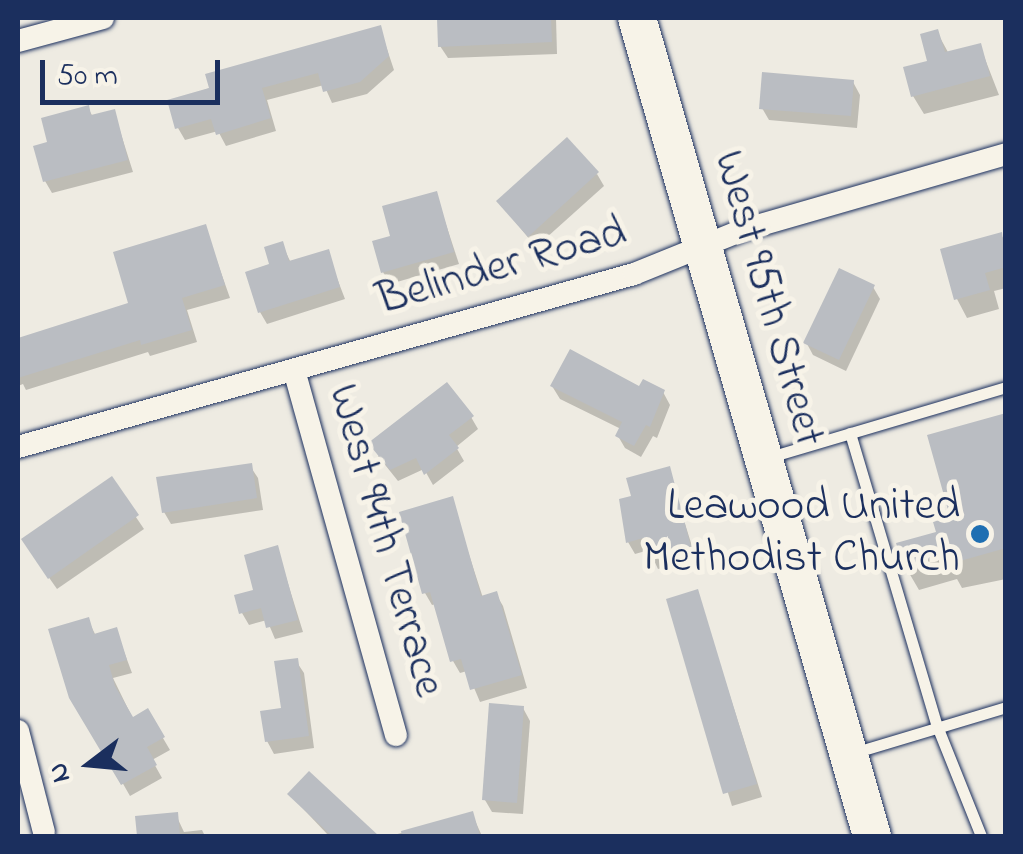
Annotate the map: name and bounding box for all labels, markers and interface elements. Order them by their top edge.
scale bar [45,40,225,102]
text: 50 m [57,55,118,99]
street label: West 95th Street [699,145,835,453]
street label: Belinder Road [371,207,633,329]
street label: West 94th Terrace [314,379,454,703]
place label: Leawood United Methodist Church [643,481,960,587]
marker: Leawood United Methodist Church [969,523,991,545]
north arrow [40,714,140,814]
text: N [38,758,83,787]

